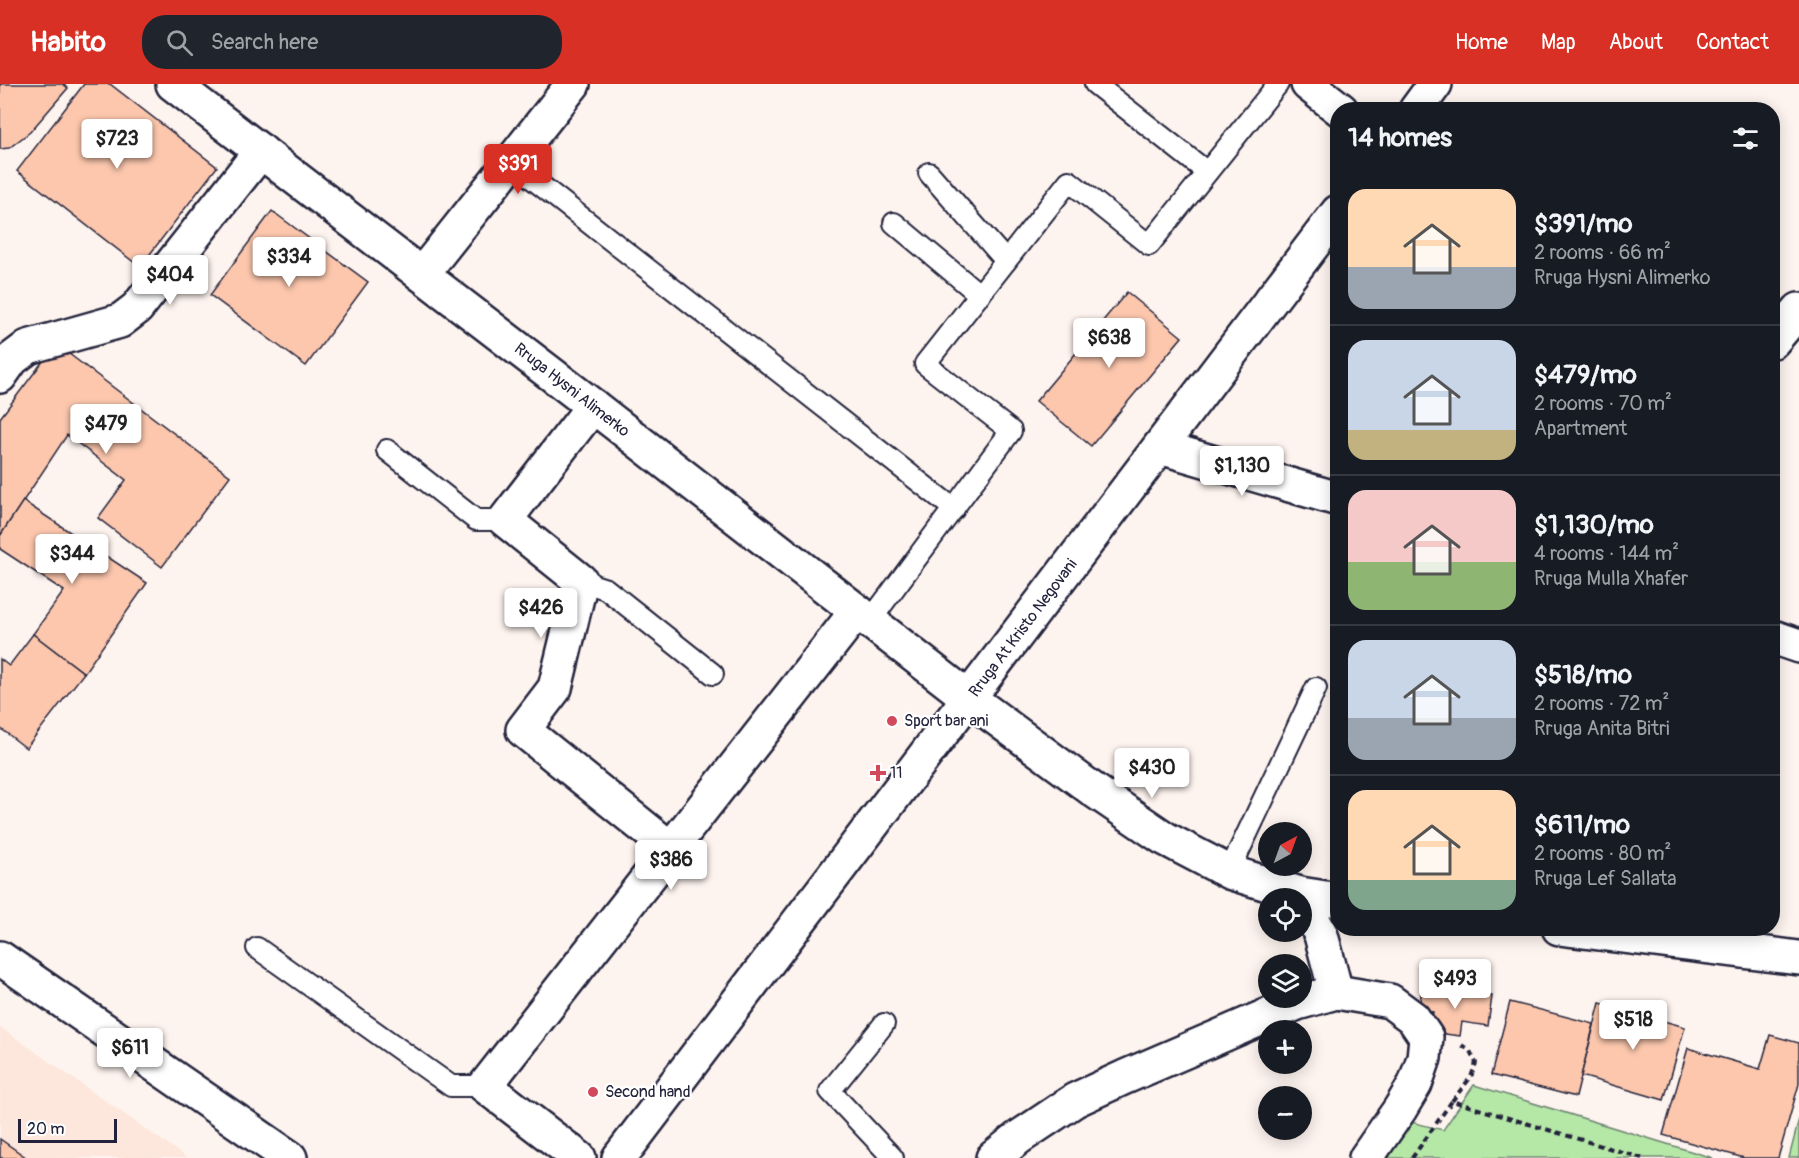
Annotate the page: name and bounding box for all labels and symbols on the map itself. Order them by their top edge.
pin: $723 [81,119,153,170]
pin: $391 [482,144,554,195]
pin: $334 [253,237,325,288]
pin: $404 [134,255,206,306]
pin: $638 [1073,318,1145,369]
street label: Rruga Hysni Alimerko [510,339,634,442]
pin: $479 [70,404,142,455]
pin: $1,130 [1193,446,1291,497]
pin: $344 [36,534,108,585]
street label: Rruga At Kristo Negovani [965,555,1081,701]
pin: $426 [505,588,577,639]
place label: Sport bar ani [904,711,989,731]
marker: Sport bar ani [885,714,899,728]
pin: $430 [1116,748,1188,799]
place label: 11 [890,763,903,783]
marker: 11 [871,766,885,780]
north arrow [1258,822,1312,876]
pin: $386 [635,840,707,891]
pin: $493 [1419,959,1491,1010]
pin: $518 [1597,1000,1669,1051]
pin: $611 [94,1028,166,1079]
place label: Second hand [605,1082,691,1102]
marker: Second hand [586,1085,600,1099]
scale bar [18,1116,117,1144]

